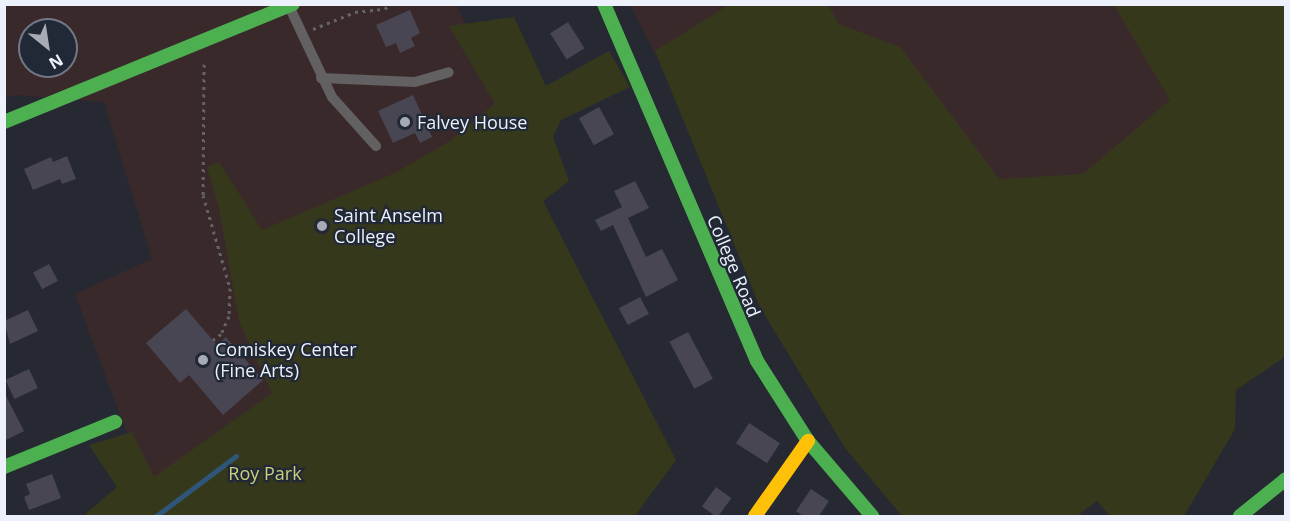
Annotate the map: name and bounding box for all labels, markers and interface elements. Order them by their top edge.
north arrow [18,18,78,78]
text: N [45,49,67,75]
place label: Falvey House [417,111,527,133]
marker: Falvey House [398,115,412,129]
place label: Saint Anselm College [334,205,443,248]
street label: College Road [703,212,765,320]
marker: Saint Anselm College [315,219,329,233]
place label: Comiskey Center (Fine Arts) [215,339,357,382]
marker: Comiskey Center (Fine Arts) [196,353,210,367]
park label: Roy Park [228,462,302,484]

